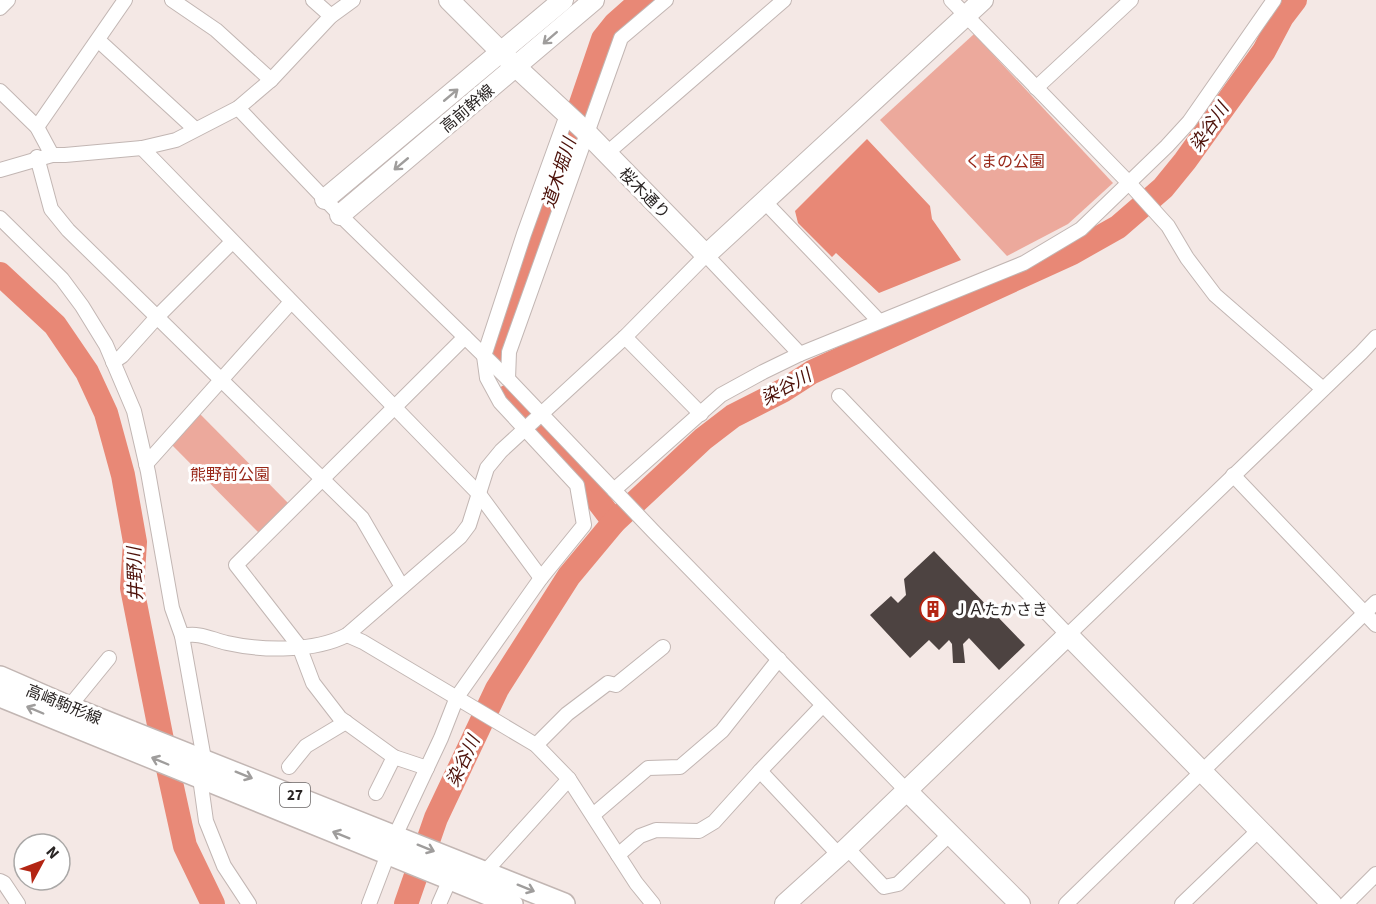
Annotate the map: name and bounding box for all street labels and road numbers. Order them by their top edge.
street label: 高前幹線 [436,80,499,138]
street label: 桜木通り [614,163,675,224]
street label: 高崎駒形線 [22,680,105,730]
road number: 27 [280,783,310,807]

